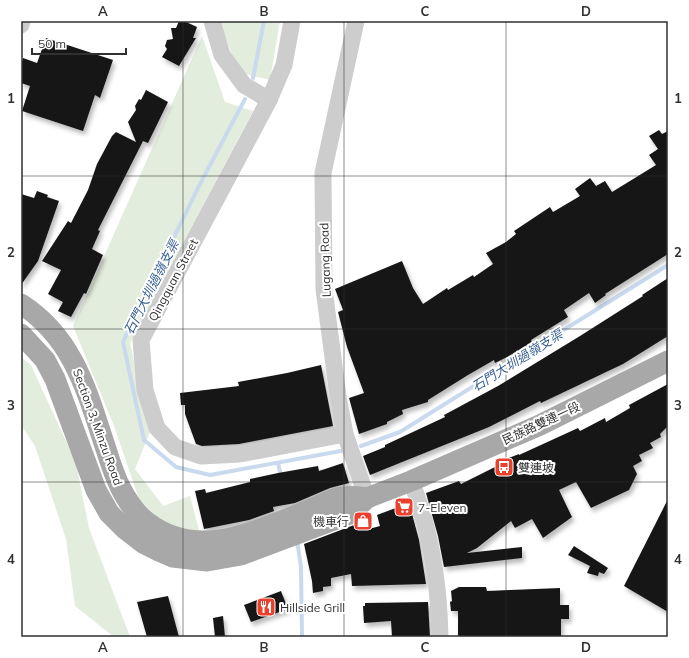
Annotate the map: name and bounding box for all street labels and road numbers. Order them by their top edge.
street label: Lugang Road [316,222,334,298]
street label: Qingquan Street [145,236,201,324]
street label: Section 3, Minzu Road [70,367,126,487]
street label: 民族路雙連一段 [500,398,582,448]

